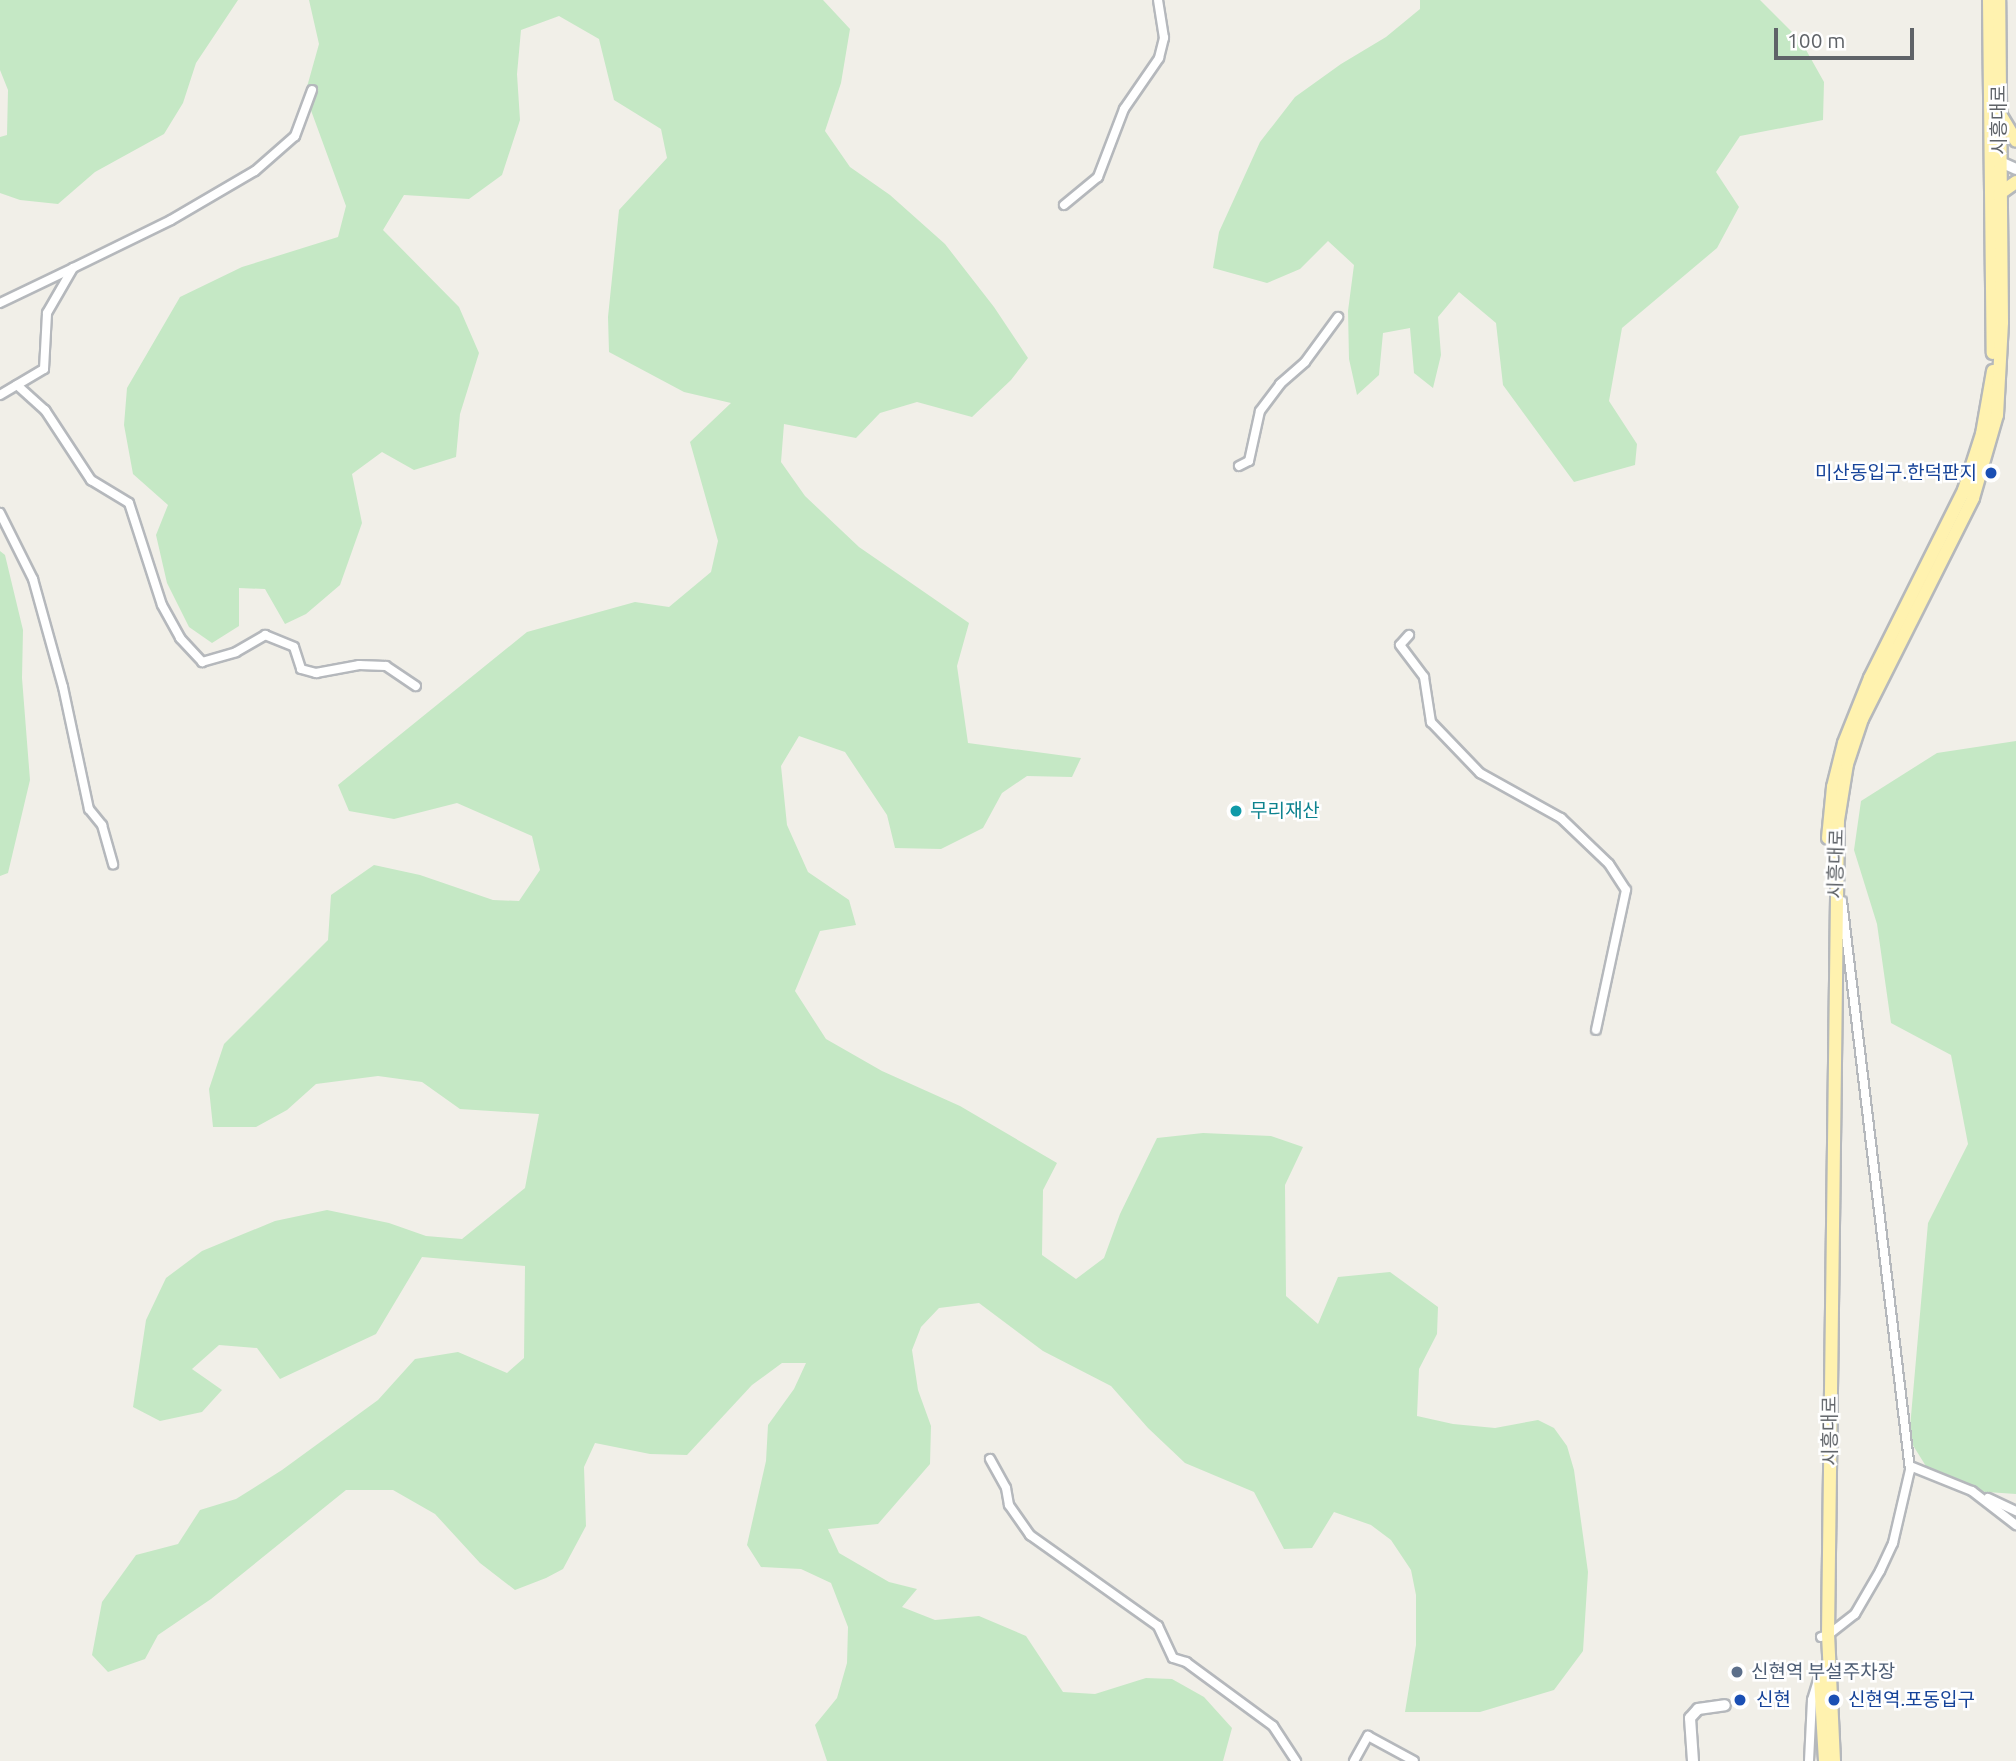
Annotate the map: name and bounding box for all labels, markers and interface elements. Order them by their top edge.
scale bar [1778,14,1918,58]
text: 100 m [1787,28,1845,52]
street label: 시흥대로 [1988,85,2010,155]
place label: 미산동입구.한덕판지 [1815,462,1977,484]
marker: 미산동입구.한덕판지 [1983,465,1999,481]
place label: 무리재산 [1250,800,1320,822]
marker: 무리재산 [1228,803,1244,819]
street label: 시흥대로 [1823,829,1849,899]
street label: 시흥대로 [1819,1396,1841,1466]
place label: 신현역 부설주차장 [1751,1661,1895,1683]
marker: 신현역 부설주차장 [1729,1664,1745,1680]
place label: 신현 [1756,1689,1791,1711]
place label: 신현역.포동입구 [1848,1689,1975,1711]
marker: 신현 [1730,1690,1750,1710]
marker: 신현역.포동입구 [1826,1692,1842,1708]

